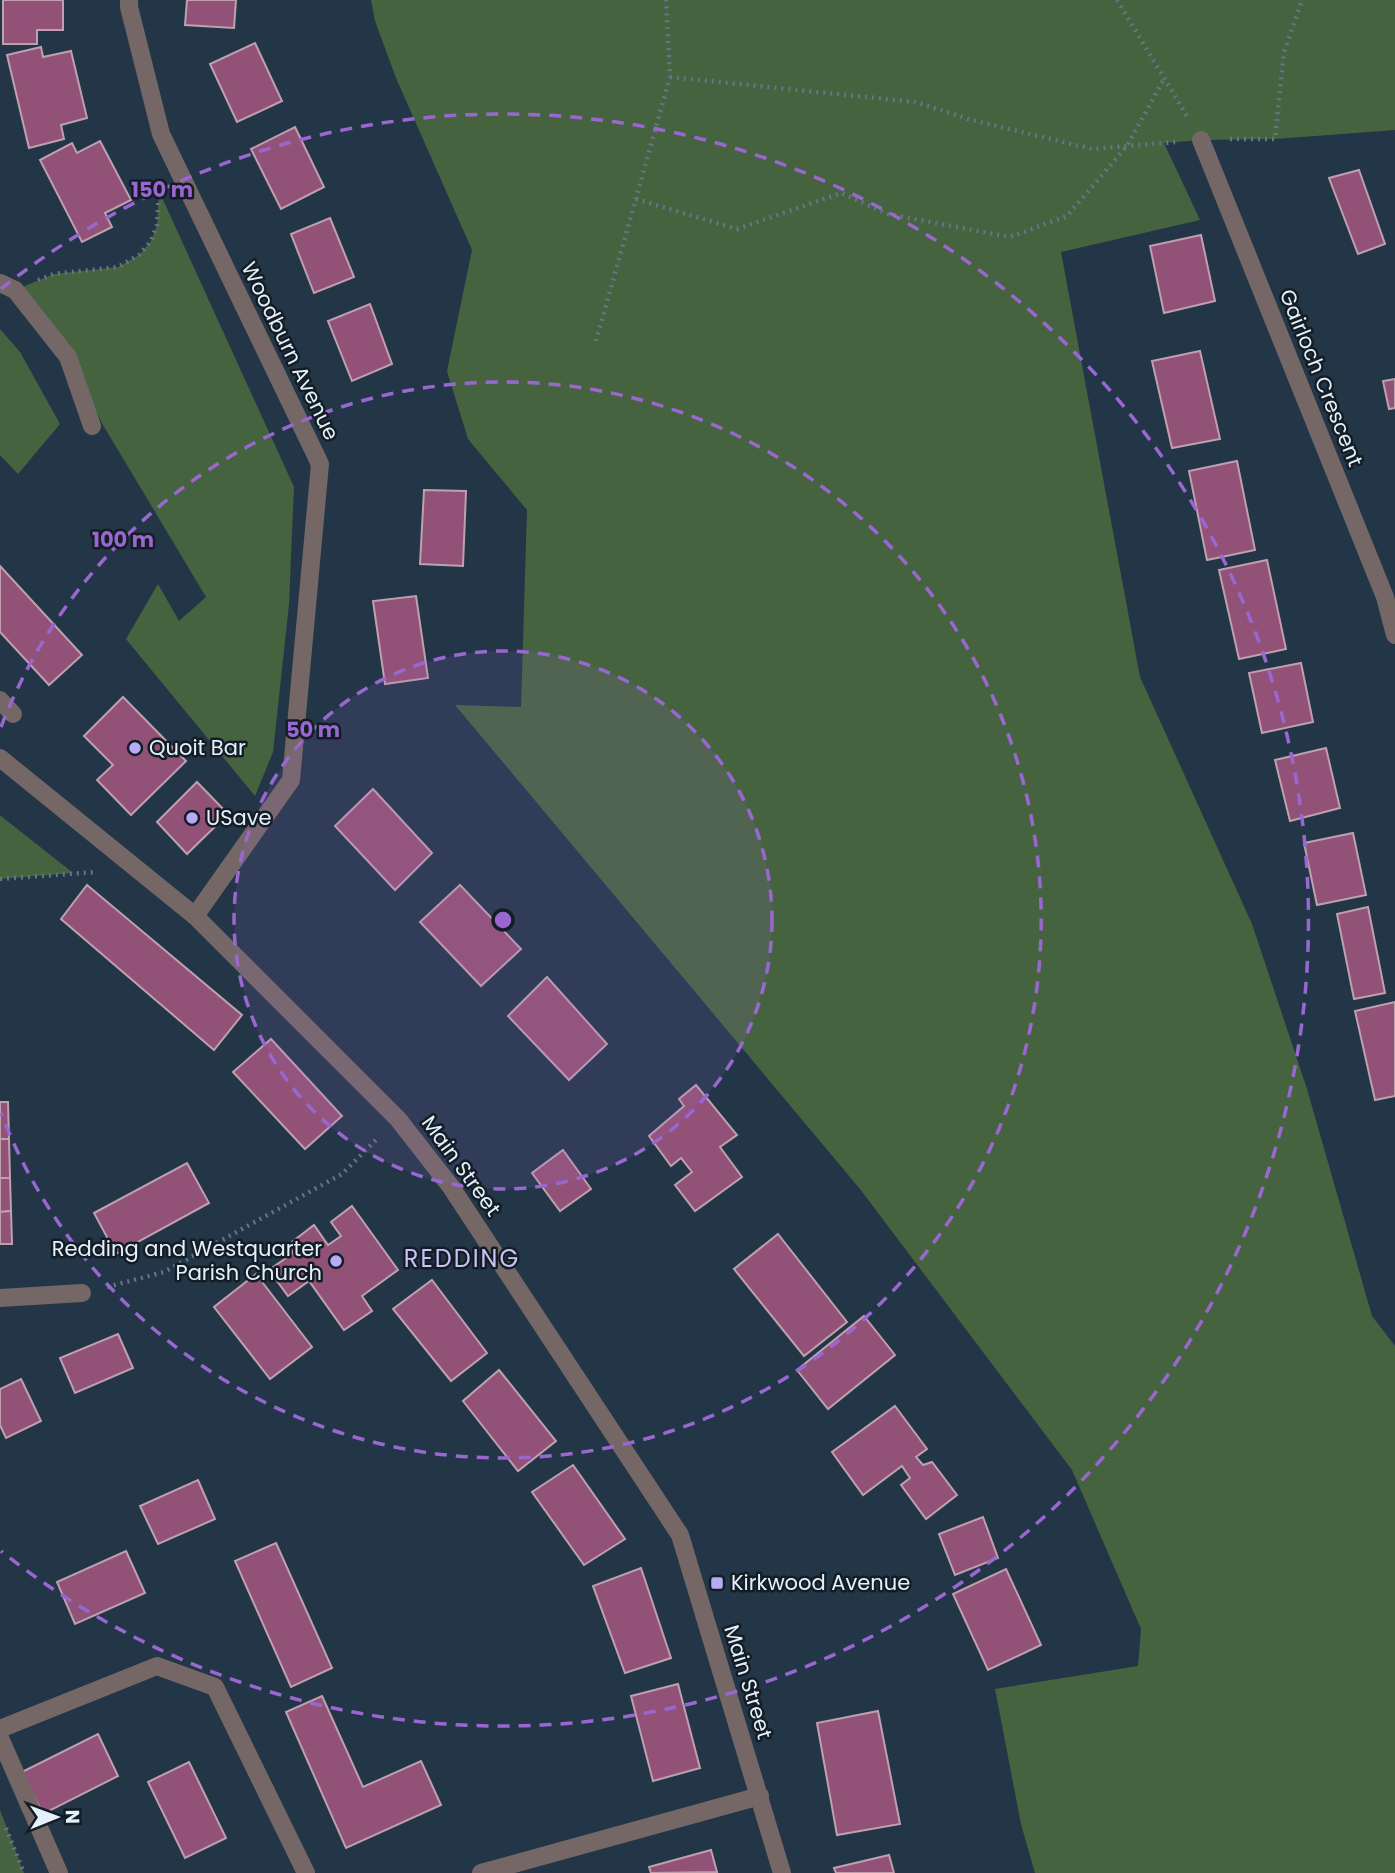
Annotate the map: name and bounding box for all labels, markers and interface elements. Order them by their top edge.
text: 150 m [131,175,193,204]
street label: Woodburn Avenue [235,257,346,445]
street label: Gairloch Crescent [1273,285,1370,471]
text: 100 m [92,525,154,554]
text: 50 m [286,715,340,744]
place label: Quoit Bar [149,733,246,762]
marker: Quoit Bar [127,740,143,756]
place label: USave [206,803,272,832]
marker: USave [184,810,200,826]
centre of rings [491,908,515,932]
street label: Main Street [415,1109,508,1222]
place label: Redding and Westquarter Parish Church [52,1234,322,1287]
district label: REDDING [404,1242,520,1275]
marker: Redding and Westquarter Parish Church [328,1253,344,1269]
place label: Kirkwood Avenue [731,1568,910,1597]
marker: Kirkwood Avenue [709,1575,725,1591]
street label: Main Street [717,1621,780,1743]
north arrow [21,1782,91,1852]
text: N [59,1809,86,1824]

